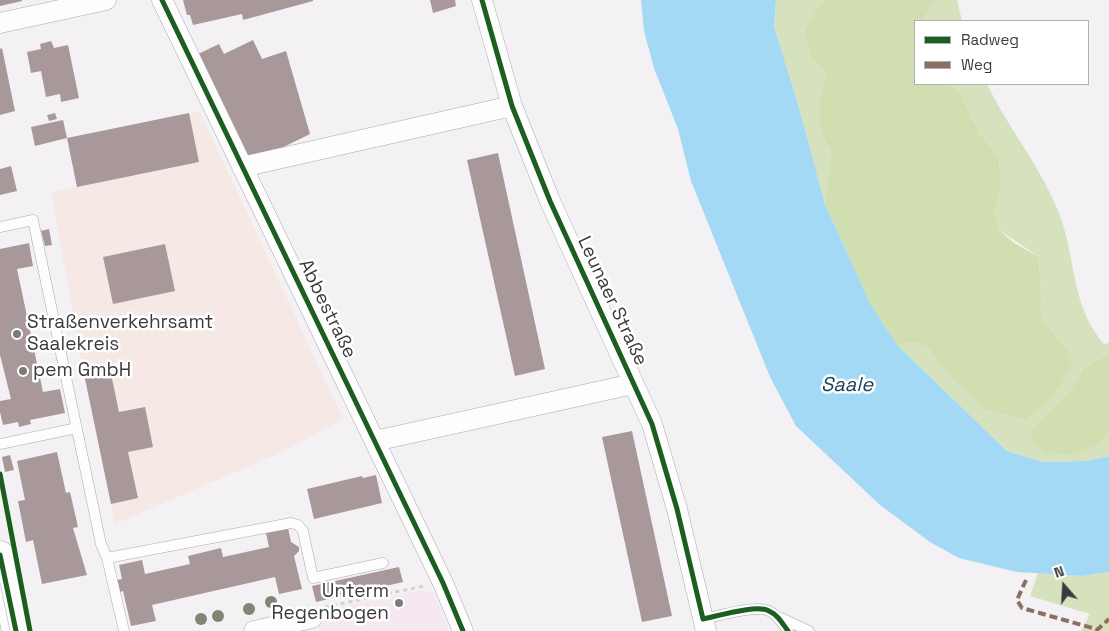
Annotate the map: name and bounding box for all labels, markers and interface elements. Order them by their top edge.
legend [914,20,1089,85]
text: Radweg [961,30,1019,49]
text: Weg [961,55,992,74]
street label: Leunaer Straße [572,233,652,369]
street label: Abbestraße [293,256,361,362]
place label: Straßenverkehrsamt Saalekreis [27,312,213,356]
marker: Straßenverkehrsamt Saalekreis [11,328,23,340]
place label: pem GmbH [33,360,131,382]
marker: pem GmbH [17,365,29,377]
water label: Saale [821,374,873,398]
north arrow [1039,561,1089,611]
text: N [1052,562,1066,582]
place label: Unterm Regenbogen [272,581,389,625]
marker: Unterm Regenbogen [393,597,405,609]

